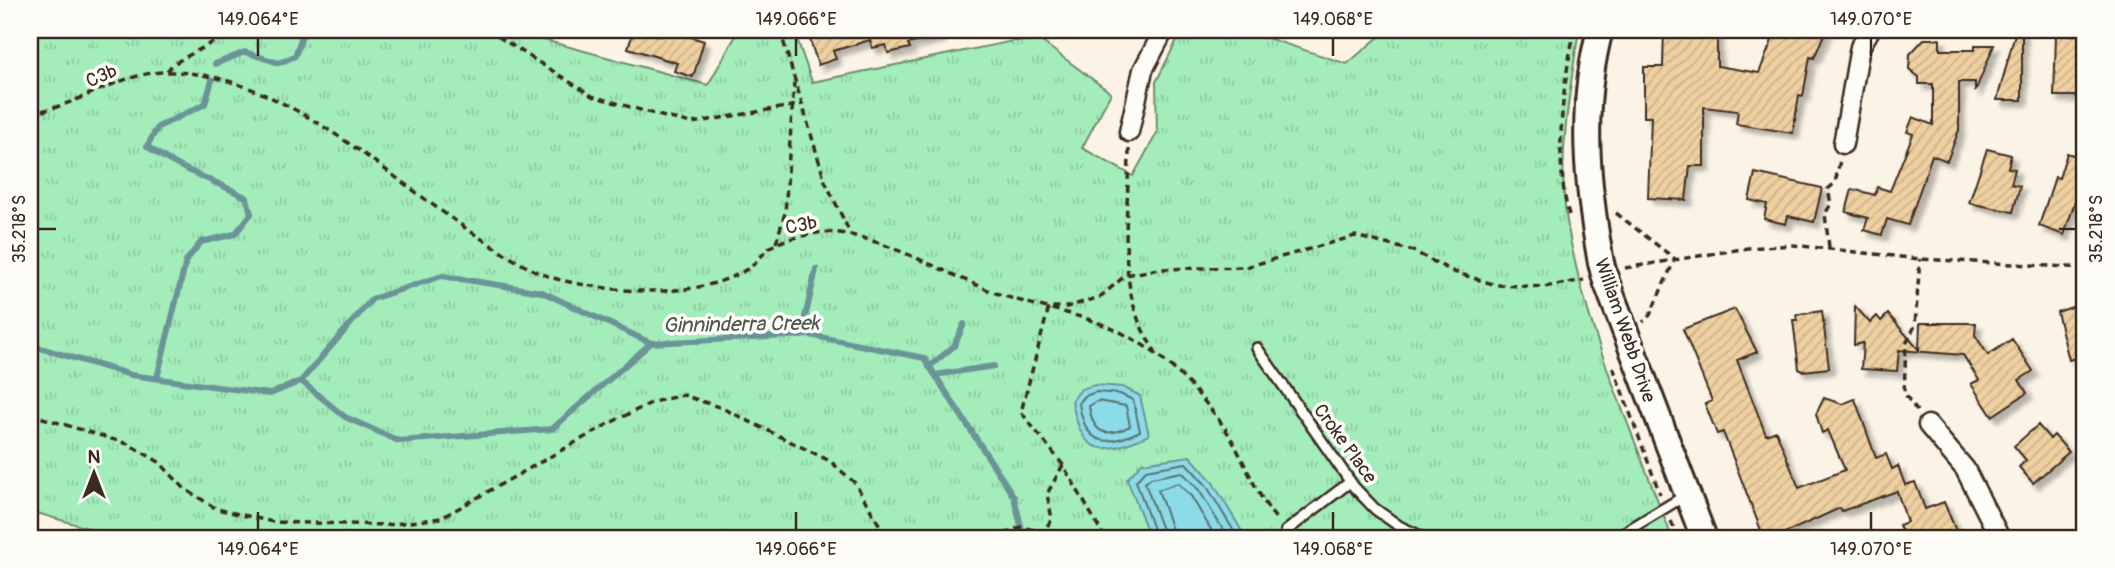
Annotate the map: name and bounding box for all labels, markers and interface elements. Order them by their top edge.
text: 149.064°E [217,8,299,31]
text: 149.066°E [755,8,837,31]
text: 149.068°E [1293,8,1373,31]
text: 149.070°E [1830,8,1912,31]
street label: C3b [82,59,121,93]
text: 35.218°S [8,195,31,263]
text: 35.218°S [2085,195,2108,263]
street label: C3b [783,210,819,240]
street label: William Webb Drive [1589,255,1661,406]
water label: Ginninderra Creek [663,310,822,339]
street label: Croke Place [1308,399,1382,489]
north arrow [60,438,130,508]
text: N [88,445,101,469]
text: 149.064°E [217,538,299,561]
text: 149.066°E [755,538,837,561]
text: 149.068°E [1293,538,1373,561]
text: 149.070°E [1830,538,1912,561]

